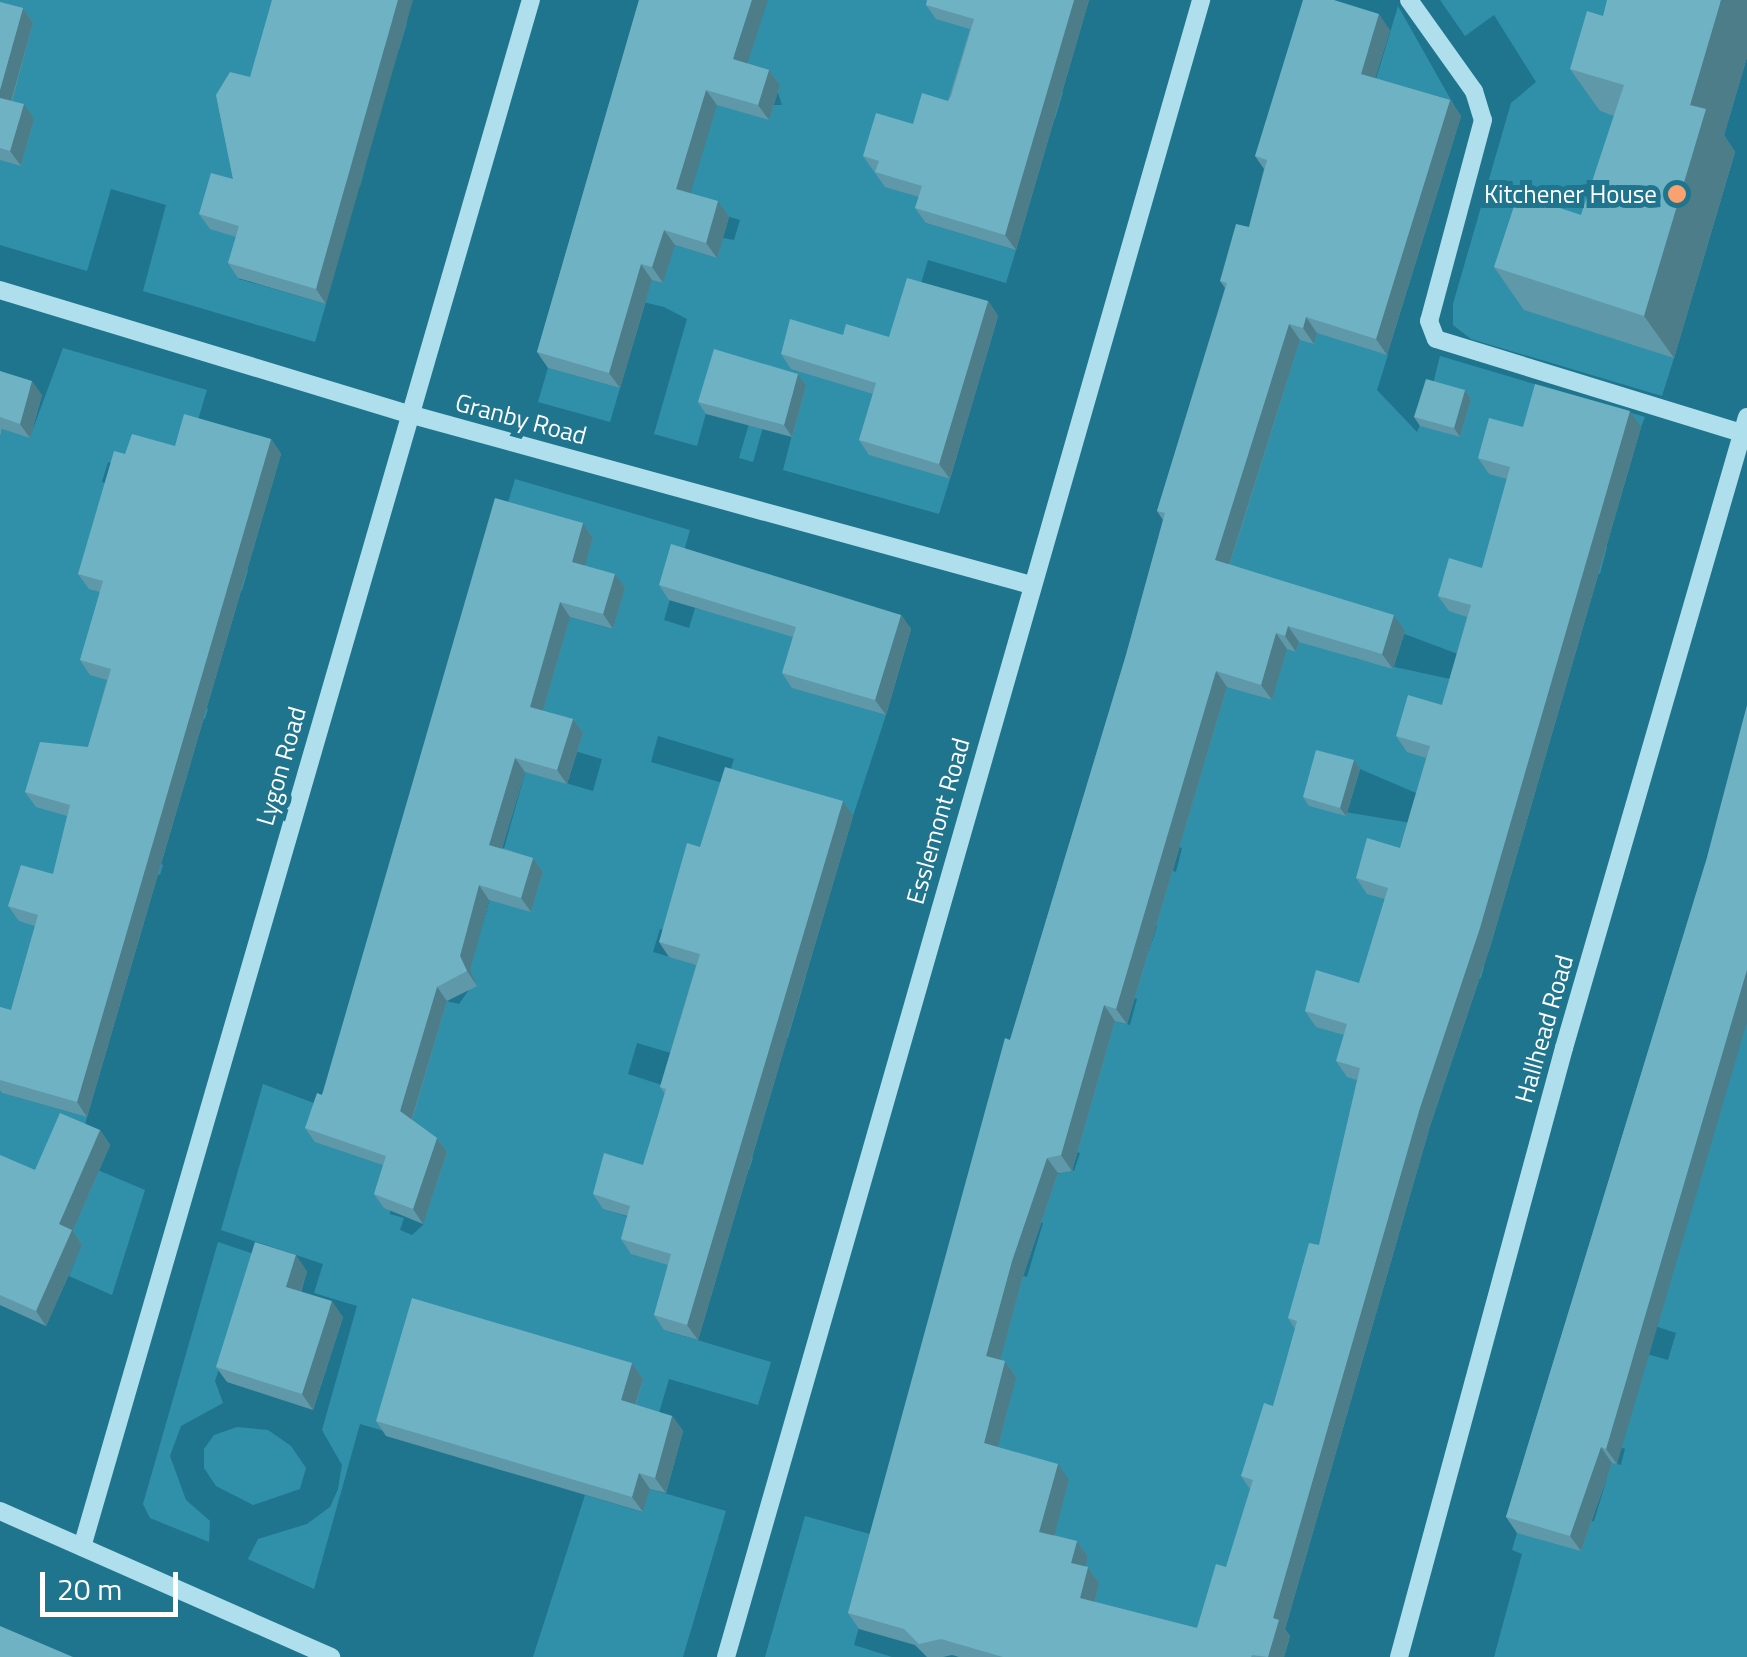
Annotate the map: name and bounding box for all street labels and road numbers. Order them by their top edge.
street label: Granby Road [452,387,590,451]
street label: Lygon Road [250,703,312,829]
street label: Esslemont Road [900,735,976,907]
street label: Hallhead Road [1509,952,1579,1106]

